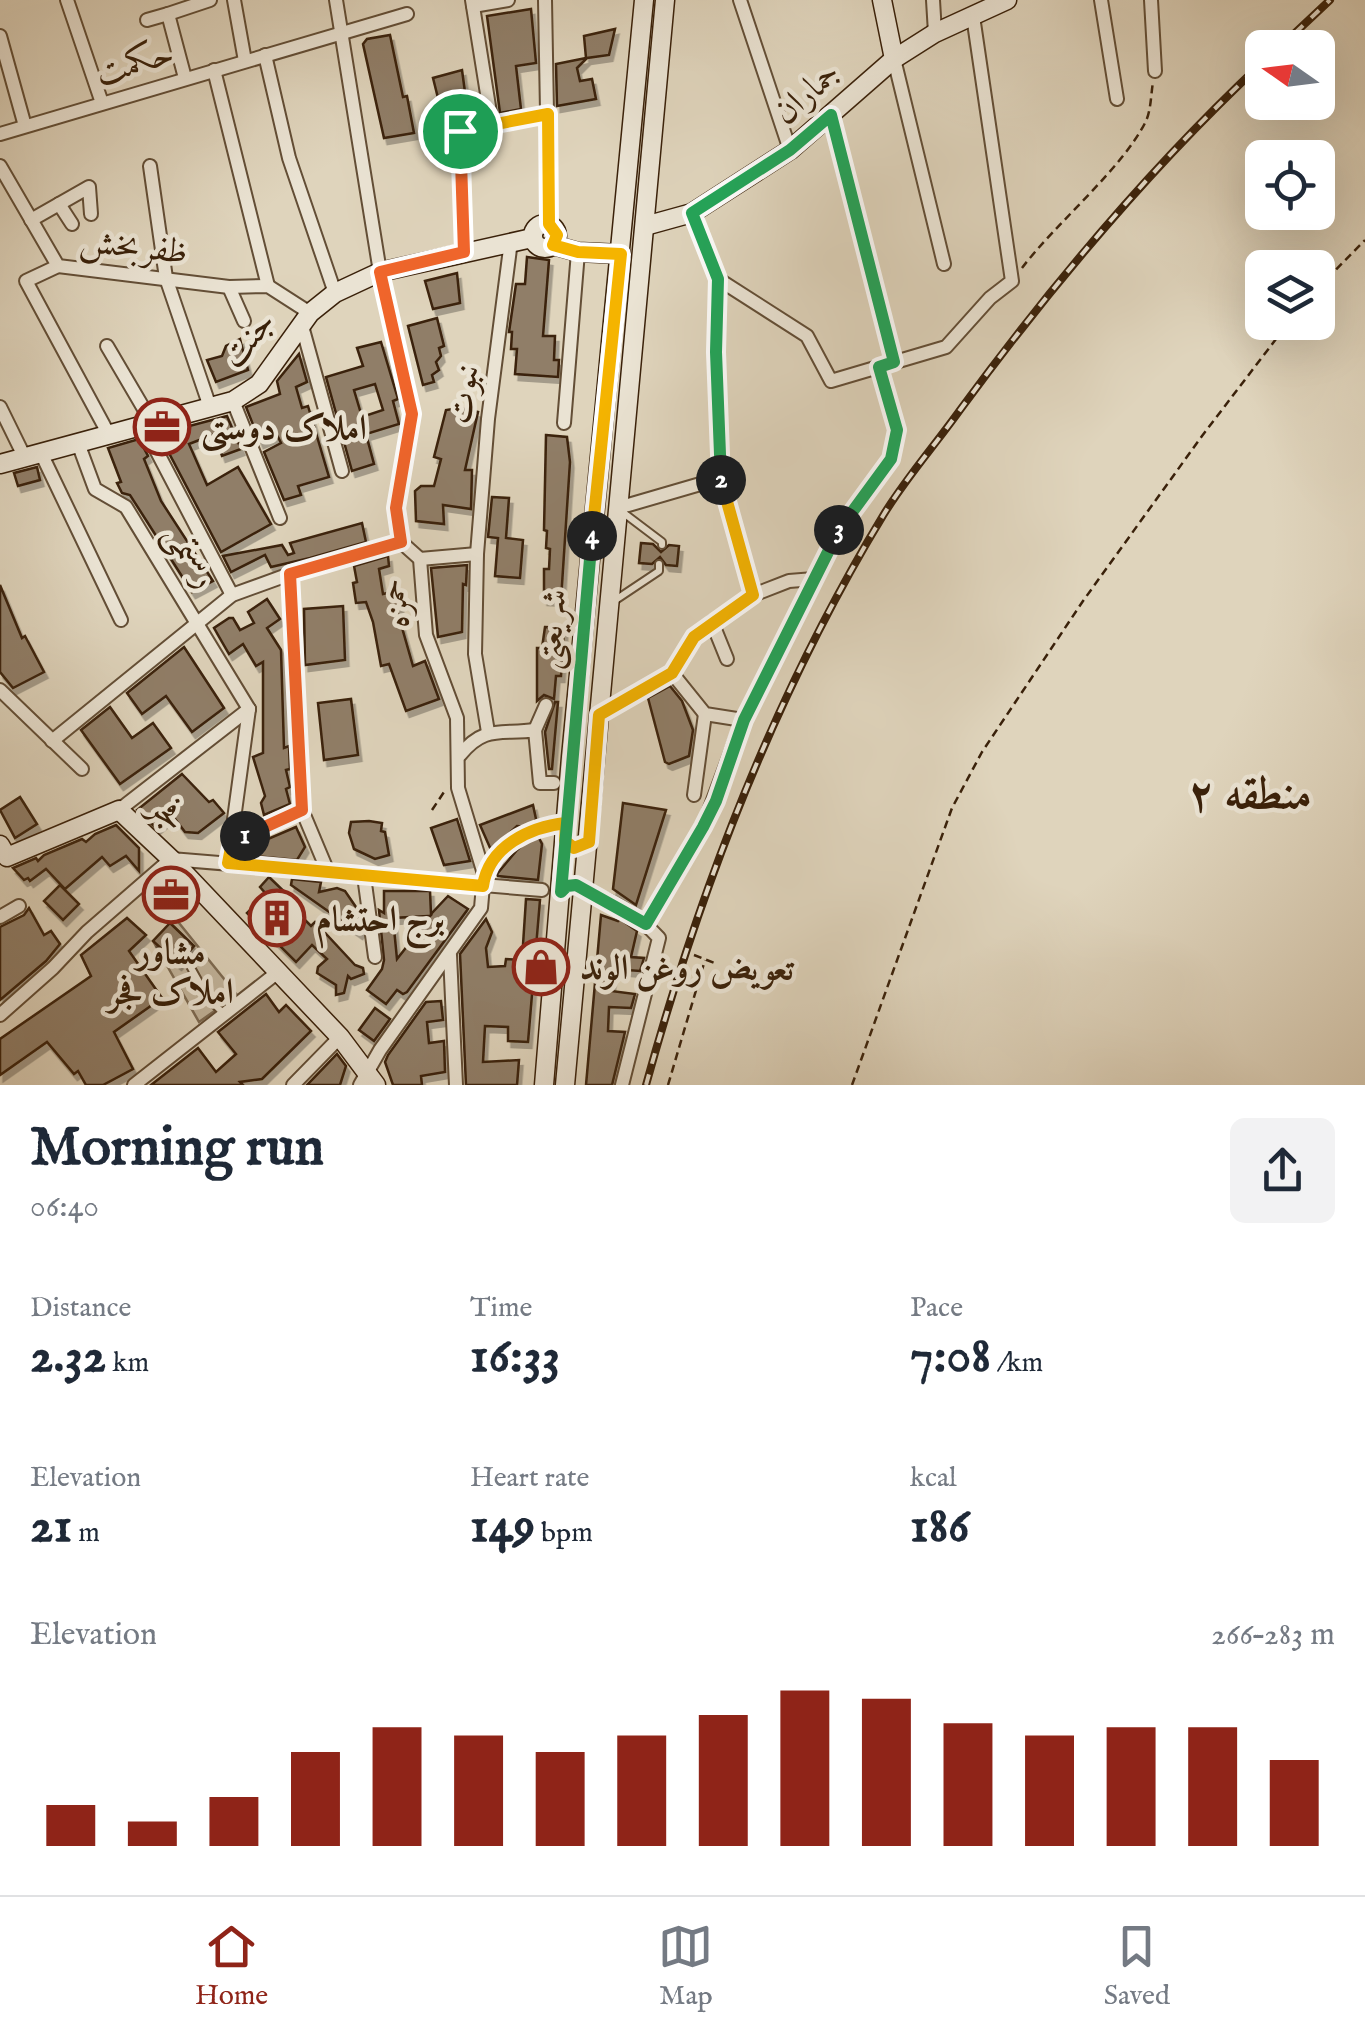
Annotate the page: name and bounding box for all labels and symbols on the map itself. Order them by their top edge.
north arrow [1245,30,1335,120]
street label: حکمت [90,31,179,98]
street label: جماران [765,52,851,136]
pin [418,89,503,174]
street label: ظفربخش [77,219,190,276]
street label: جنت [211,301,286,378]
street label: نبوت [438,362,490,427]
office icon: املاک دوستی [132,397,192,457]
place label: املاک دوستی [201,407,367,452]
pin: 2 [696,455,746,505]
pin: 3 [814,505,864,555]
pin: 4 [567,511,617,561]
street label: رستمی [153,516,227,597]
street label: حمزه [371,576,422,631]
street label: شریعتی [527,587,578,671]
district label: منطقه ۲ [1188,767,1312,824]
street label: فجر [137,783,195,842]
pin: 1 [220,811,270,861]
office icon: مشاور املاک فجر [141,865,201,925]
building icon: برج احتشام [247,888,307,948]
place label: برج احتشام [316,898,445,950]
place label: مشاور املاک فجر [104,931,234,1016]
shop icon: تعویض روغن الوند [511,937,571,997]
place label: تعویض روغن الوند [580,947,795,992]

